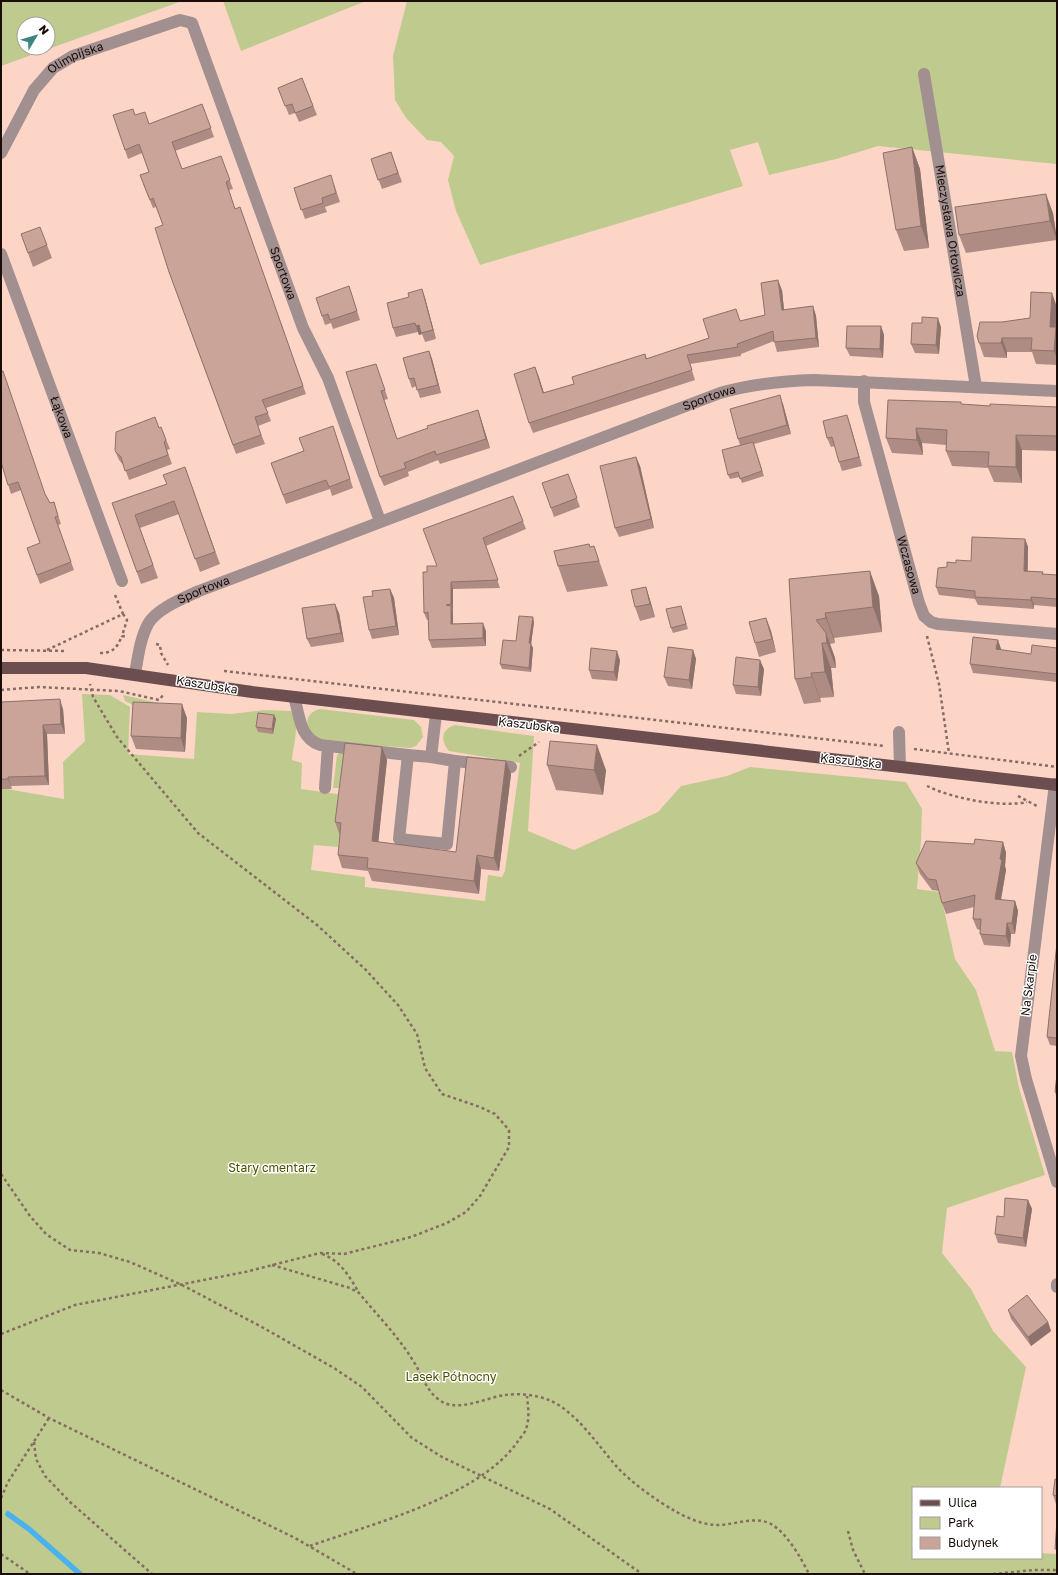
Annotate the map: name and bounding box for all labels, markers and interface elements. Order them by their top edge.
north arrow [16,16,56,56]
text: N [37,22,52,37]
street label: Olimpijska [43,38,105,77]
street label: Mieczysława Orłowicza [932,164,969,298]
street label: Sportowa [267,244,300,302]
street label: Sportowa [680,381,737,414]
street label: Łąkowa [47,394,77,440]
street label: Wczasowa [894,534,924,596]
street label: Sportowa [175,572,232,607]
street label: Kaszubska [175,672,239,697]
street label: Kaszubska [497,713,561,736]
street label: Kaszubska [820,750,883,771]
street label: Na Skarpie [1017,953,1040,1017]
park label: Stary cmentarz [228,1160,316,1175]
park label: Lasek Północny [406,1369,497,1384]
legend [912,1487,1042,1559]
text: Ulica [948,1495,977,1510]
text: Park [948,1515,974,1530]
text: Budynek [948,1535,999,1550]

